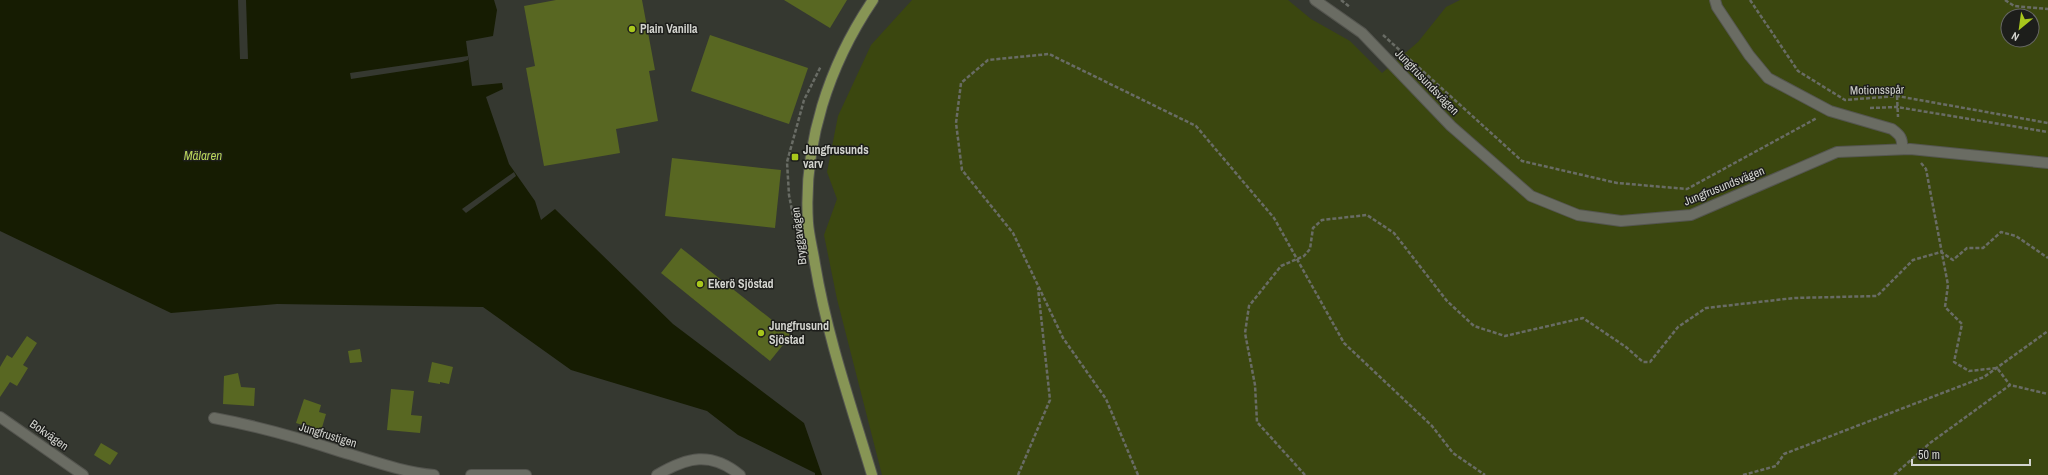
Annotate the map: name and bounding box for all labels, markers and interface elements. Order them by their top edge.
north arrow [2000,8,2040,48]
place label: Plain Vanilla [640,21,698,37]
marker: Plain Vanilla [627,24,637,34]
text: N [2009,29,2021,44]
street label: Jungfrusundsvägen [1391,46,1463,118]
street label: Motionsspår [1850,82,1905,98]
place label: Jungfrusunds varv [803,142,869,172]
water label: Mälaren [184,147,222,164]
marker: Jungfrusunds varv [790,152,800,162]
street label: Jungfrusundsvägen [1681,162,1767,210]
street label: Bryggavägen [788,206,810,266]
place label: Ekerö Sjöstad [708,276,774,292]
marker: Ekerö Sjöstad [695,279,705,289]
place label: Jungfrusund Sjöstad [769,318,829,348]
marker: Jungfrusund Sjöstad [756,328,766,338]
street label: Bokvägen [26,416,72,454]
street label: Jungfrustigen [297,419,359,451]
scale bar [1912,441,2030,467]
text: 50 m [1918,447,1940,463]

